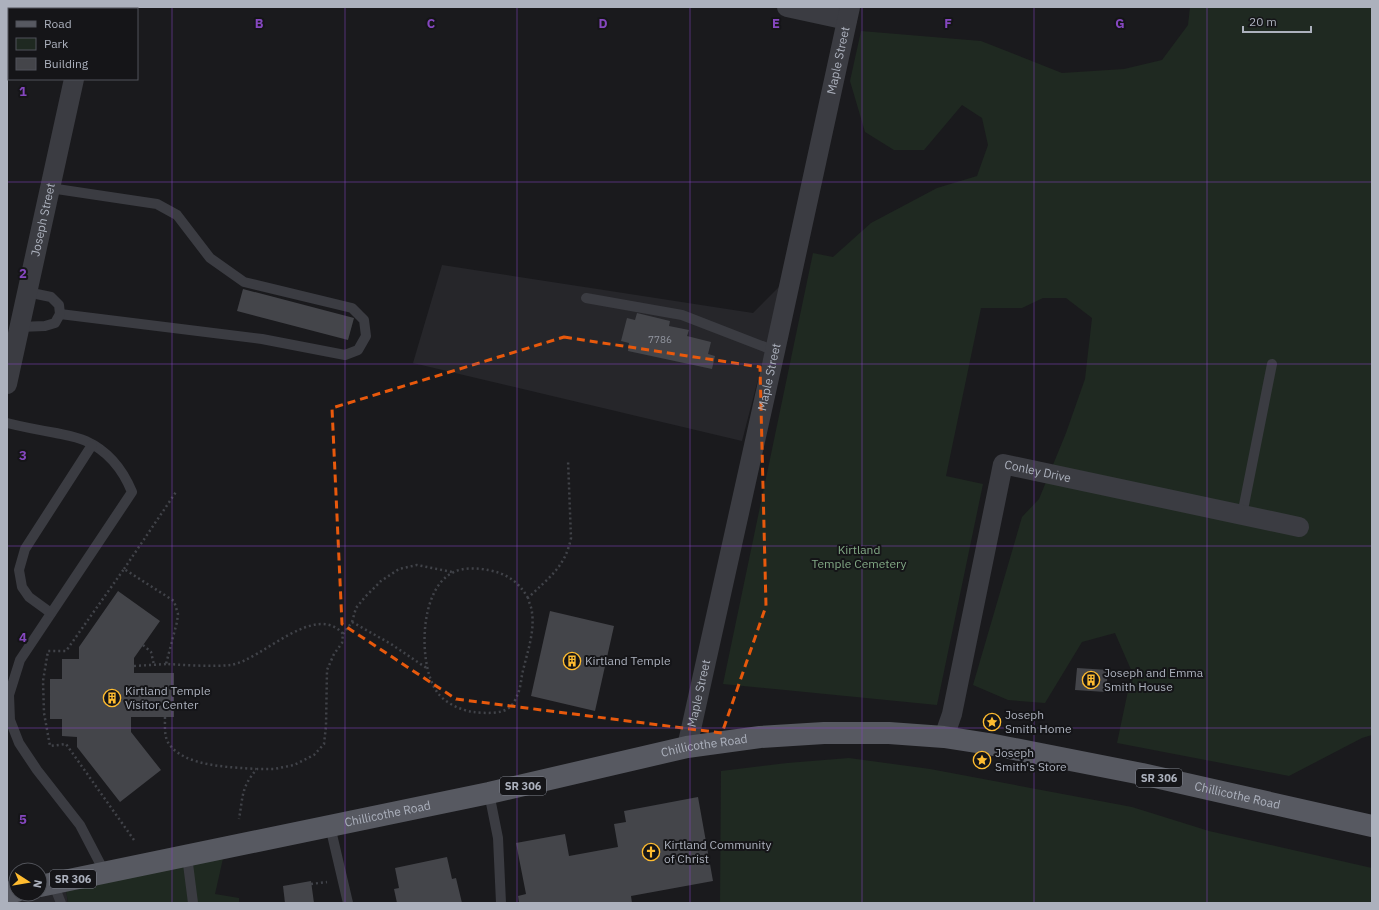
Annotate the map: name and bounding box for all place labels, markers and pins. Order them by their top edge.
building icon: Kirtland Temple [562,651,582,671]
place label: Kirtland Temple [585,653,671,668]
place label: Joseph and Emma Smith House [1104,665,1204,694]
building icon: Joseph and Emma Smith House [1081,670,1101,690]
place label: Kirtland Temple Visitor Center [125,683,211,712]
building icon: Kirtland Temple Visitor Center [102,688,122,708]
place label: Joseph Smith Home [1005,707,1072,736]
place icon: Joseph Smith Home [982,712,1002,732]
place label: Joseph Smith's Store [995,745,1067,774]
place icon: Joseph Smith's Store [972,750,992,770]
place label: Kirtland Community of Christ [664,837,772,866]
church icon: Kirtland Community of Christ [641,842,661,862]

